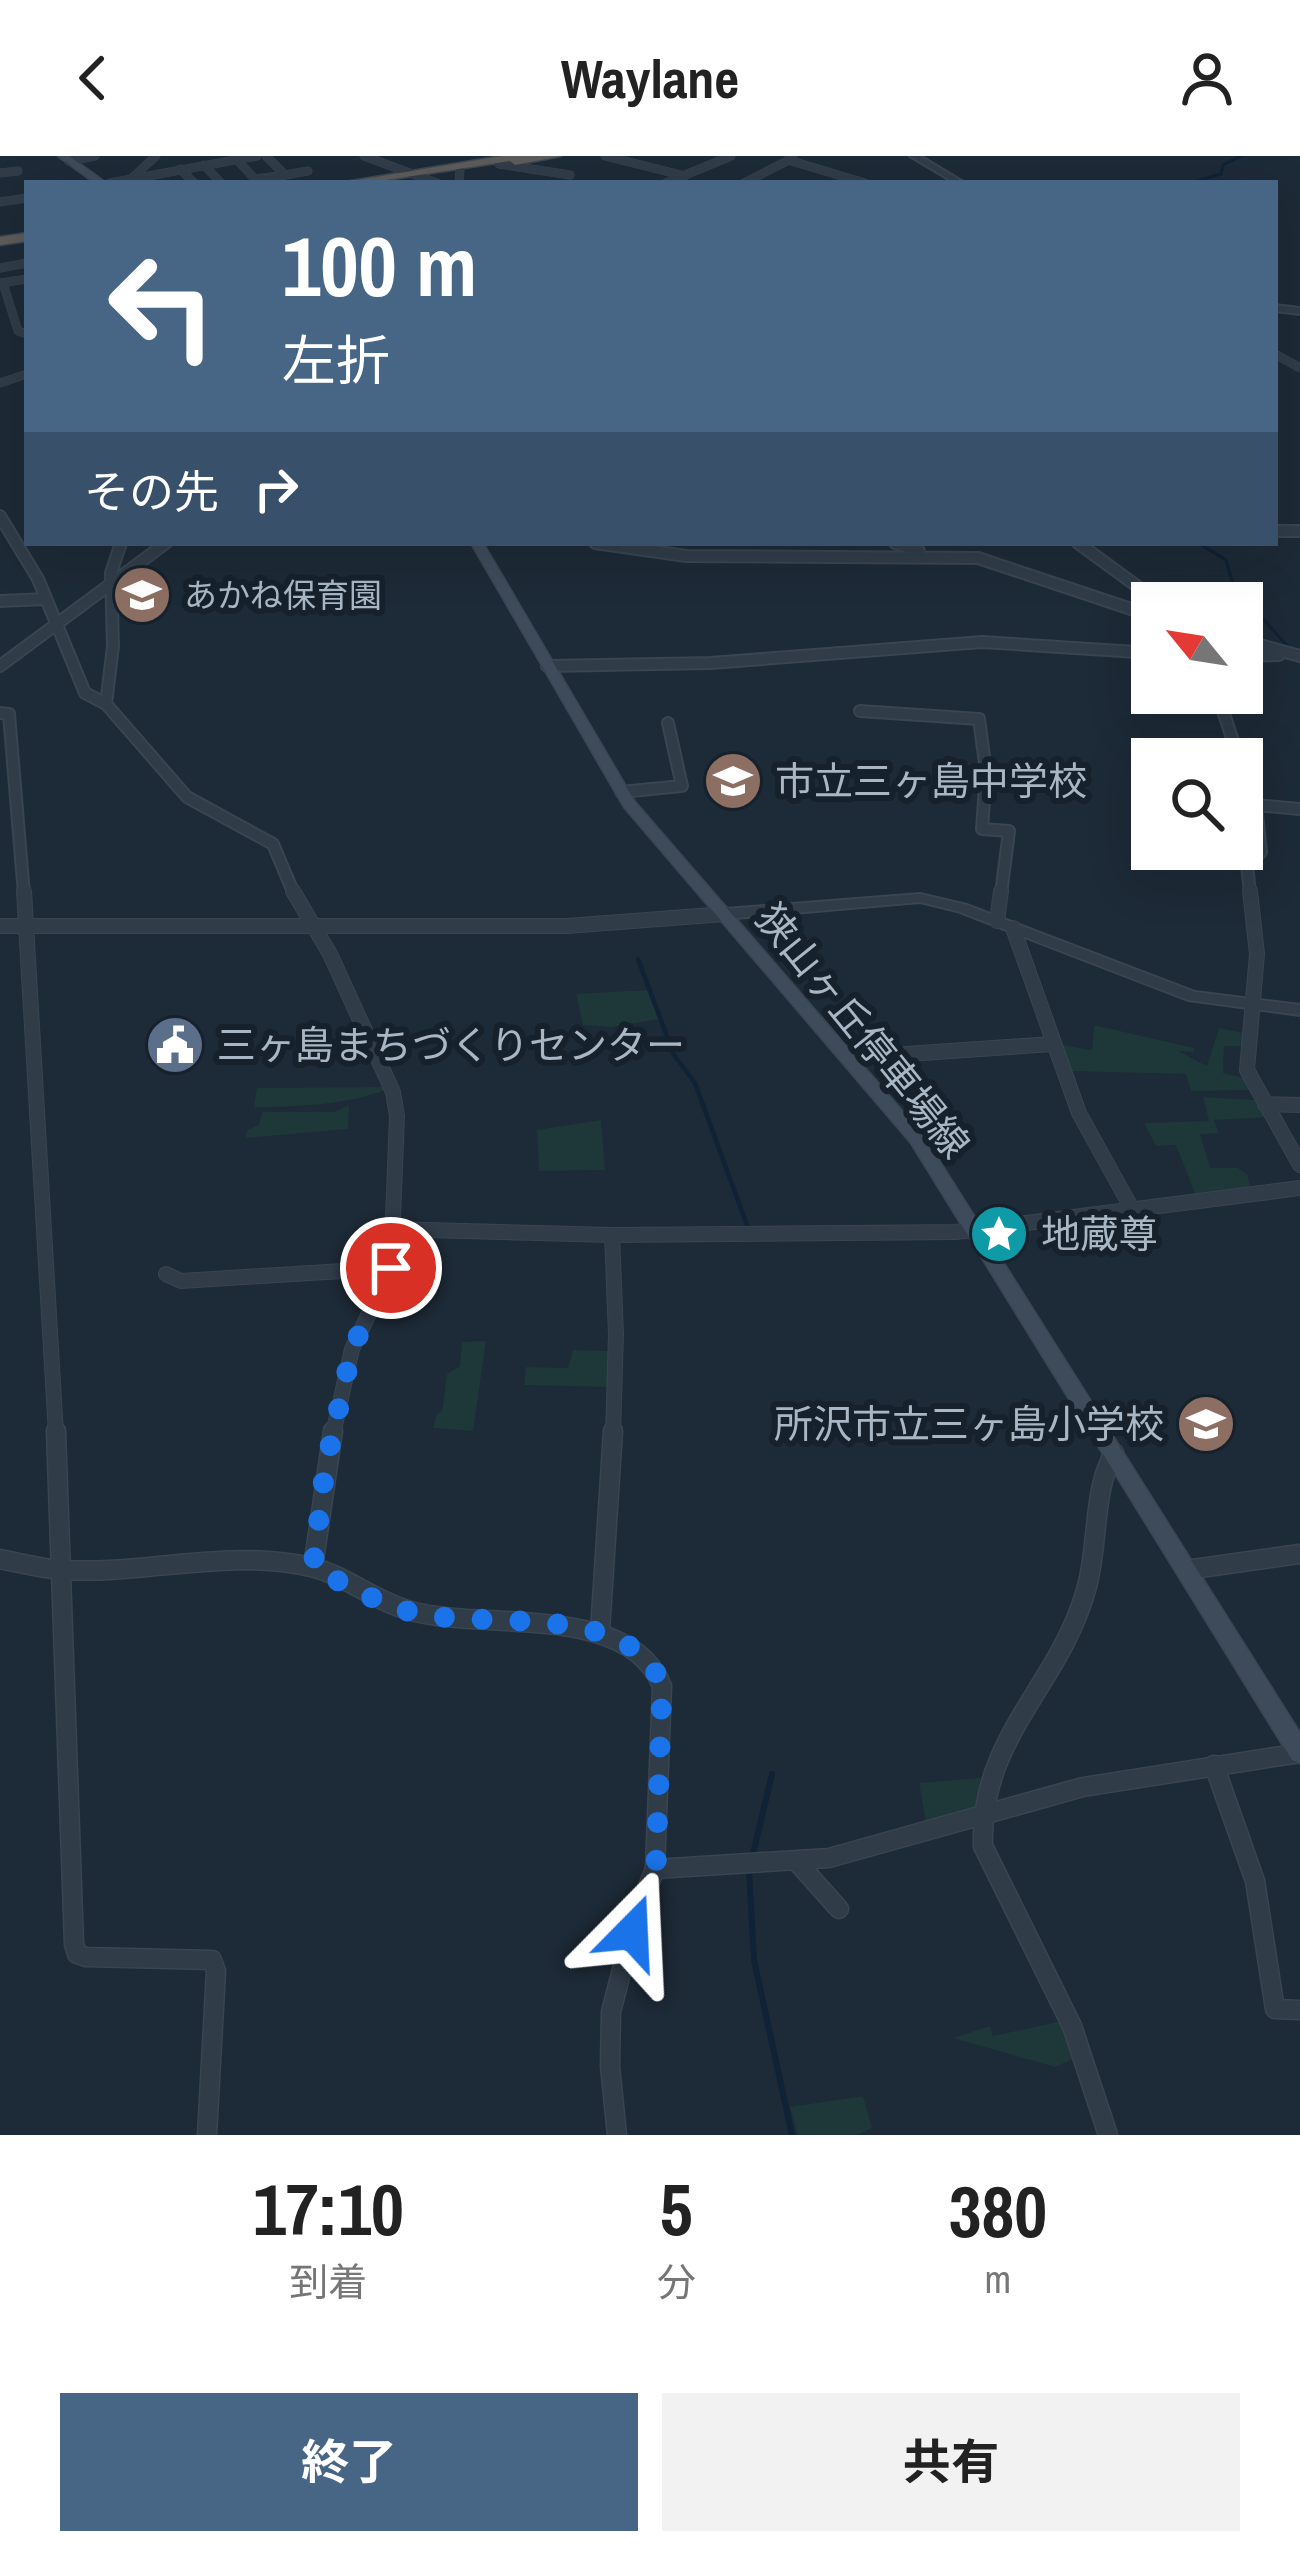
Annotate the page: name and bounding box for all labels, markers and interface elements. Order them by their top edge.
text: Waylane [561,42,739,115]
icon: back [60,45,126,111]
icon: person [1174,45,1240,111]
text: 100 m [282,209,477,322]
icon: left [84,228,240,384]
text: 左折 [282,324,390,397]
icon: right [243,456,309,522]
text: その先 [84,461,219,522]
school or university icon: あかね保育園 [111,564,173,626]
place label: あかね保育園 [184,573,382,617]
north arrow [1131,582,1263,714]
map controls [1131,582,1263,870]
button: search [1131,738,1263,870]
school or university icon: 市立三ヶ島中学校 [702,750,764,812]
place label: 市立三ヶ島中学校 [775,755,1087,807]
street label: 狭山ヶ丘停車場線 [745,893,981,1169]
public building icon: 三ヶ島まちづくりセンター [144,1014,206,1076]
place label: 三ヶ島まちづくりセンター [217,1019,685,1071]
place icon: 地蔵尊 [968,1203,1030,1265]
place label: 地蔵尊 [1041,1208,1158,1260]
pin [340,1217,442,1319]
icon: arrive [358,1235,424,1301]
school or university icon: 所沢市立三ヶ島小学校 [1175,1393,1237,1455]
place label: 所沢市立三ヶ島小学校 [774,1398,1164,1450]
position arrow [569,1869,695,1995]
text: 17:10 [253,2160,404,2257]
text: 5 [660,2160,693,2257]
text: 380 [949,2162,1047,2259]
text: m [985,2253,1011,2305]
text: 到着 [289,2256,367,2308]
text: 分 [657,2256,696,2308]
button: 終了 [60,2393,638,2531]
button: 共有 [662,2393,1240,2531]

